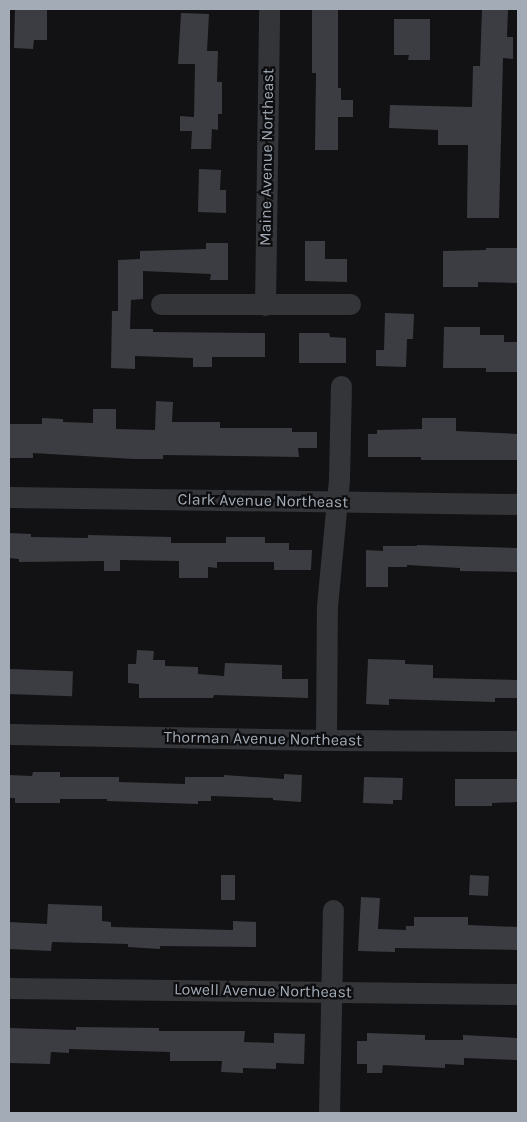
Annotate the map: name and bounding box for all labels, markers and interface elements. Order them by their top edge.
street label: Maine Avenue Northeast [256,68,278,246]
street label: Clark Avenue Northeast [177,490,349,512]
street label: Thorman Avenue Northeast [164,728,362,750]
street label: Lowell Avenue Northeast [174,980,352,1002]

